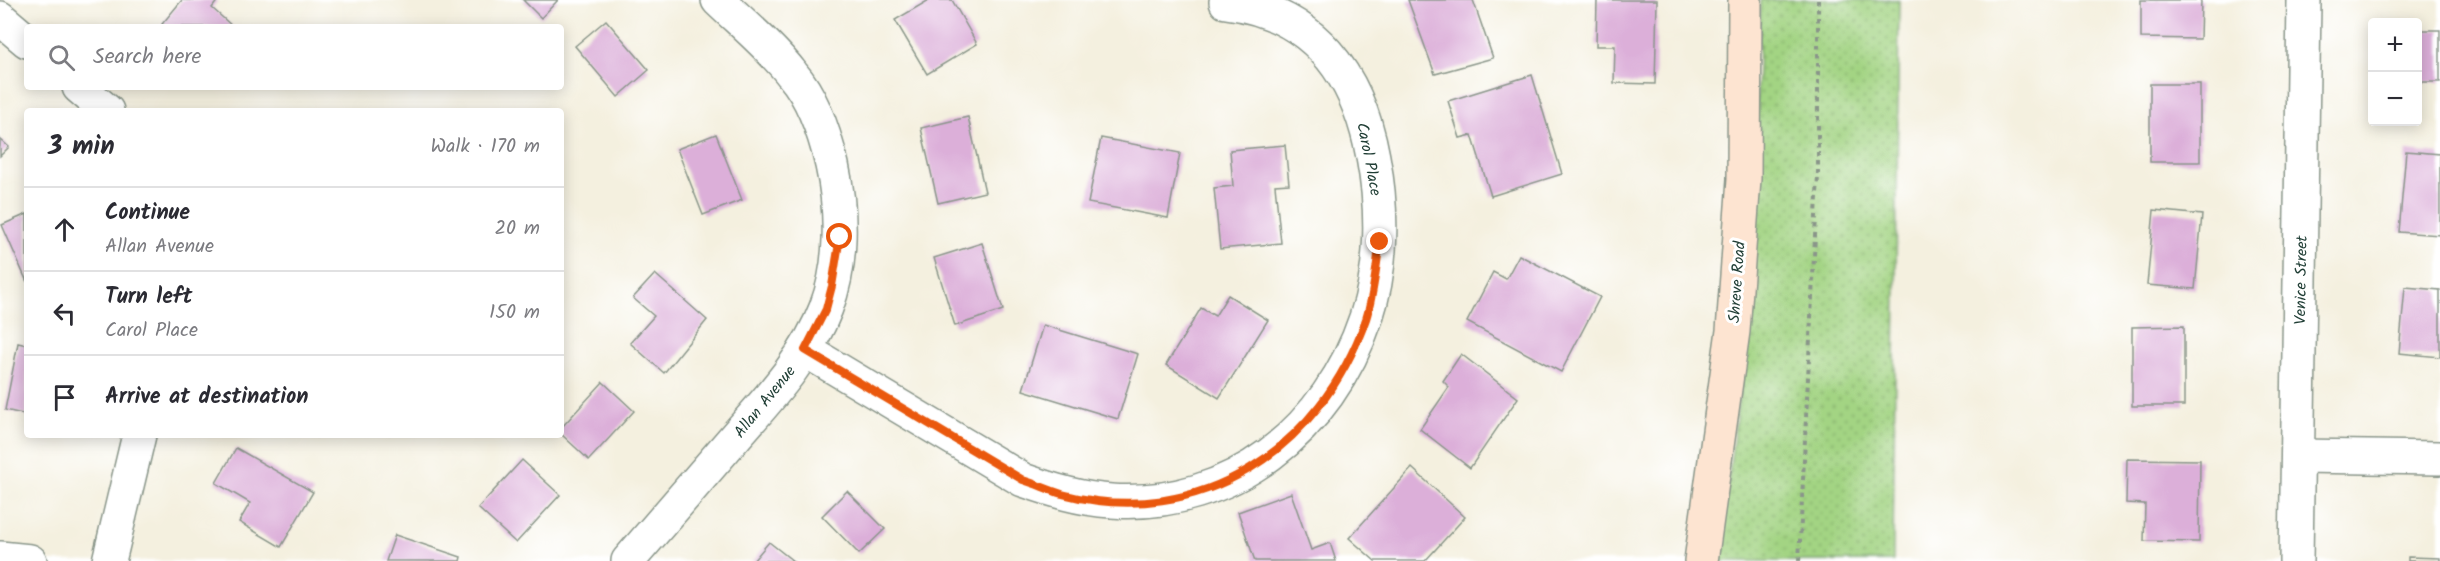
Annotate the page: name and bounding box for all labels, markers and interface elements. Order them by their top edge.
map controls [2368,18,2422,126]
button: + [2368,18,2422,72]
search box [24,24,564,90]
text: Search here [93,40,201,75]
icon: search [45,41,78,74]
button: − [2368,72,2422,126]
street label: Carol Place [1349,120,1388,198]
text: 3 min [48,126,115,168]
text: Walk · 170 m [430,131,540,163]
text: Continue [105,196,190,231]
icon: ahead [48,213,81,246]
text: 20 m [494,213,540,245]
route start [826,223,852,249]
route end [1366,228,1392,254]
text: Allan Avenue [105,231,214,263]
street label: Venice Street [2288,234,2315,325]
street label: Shreve Road [1722,239,1753,324]
text: Turn left [105,280,192,315]
icon: left [48,297,81,330]
text: 150 m [489,297,540,329]
text: Carol Place [105,315,198,347]
street label: Allan Avenue [728,360,802,444]
text: Arrive at destination [105,380,308,415]
icon: arrive [48,381,81,414]

